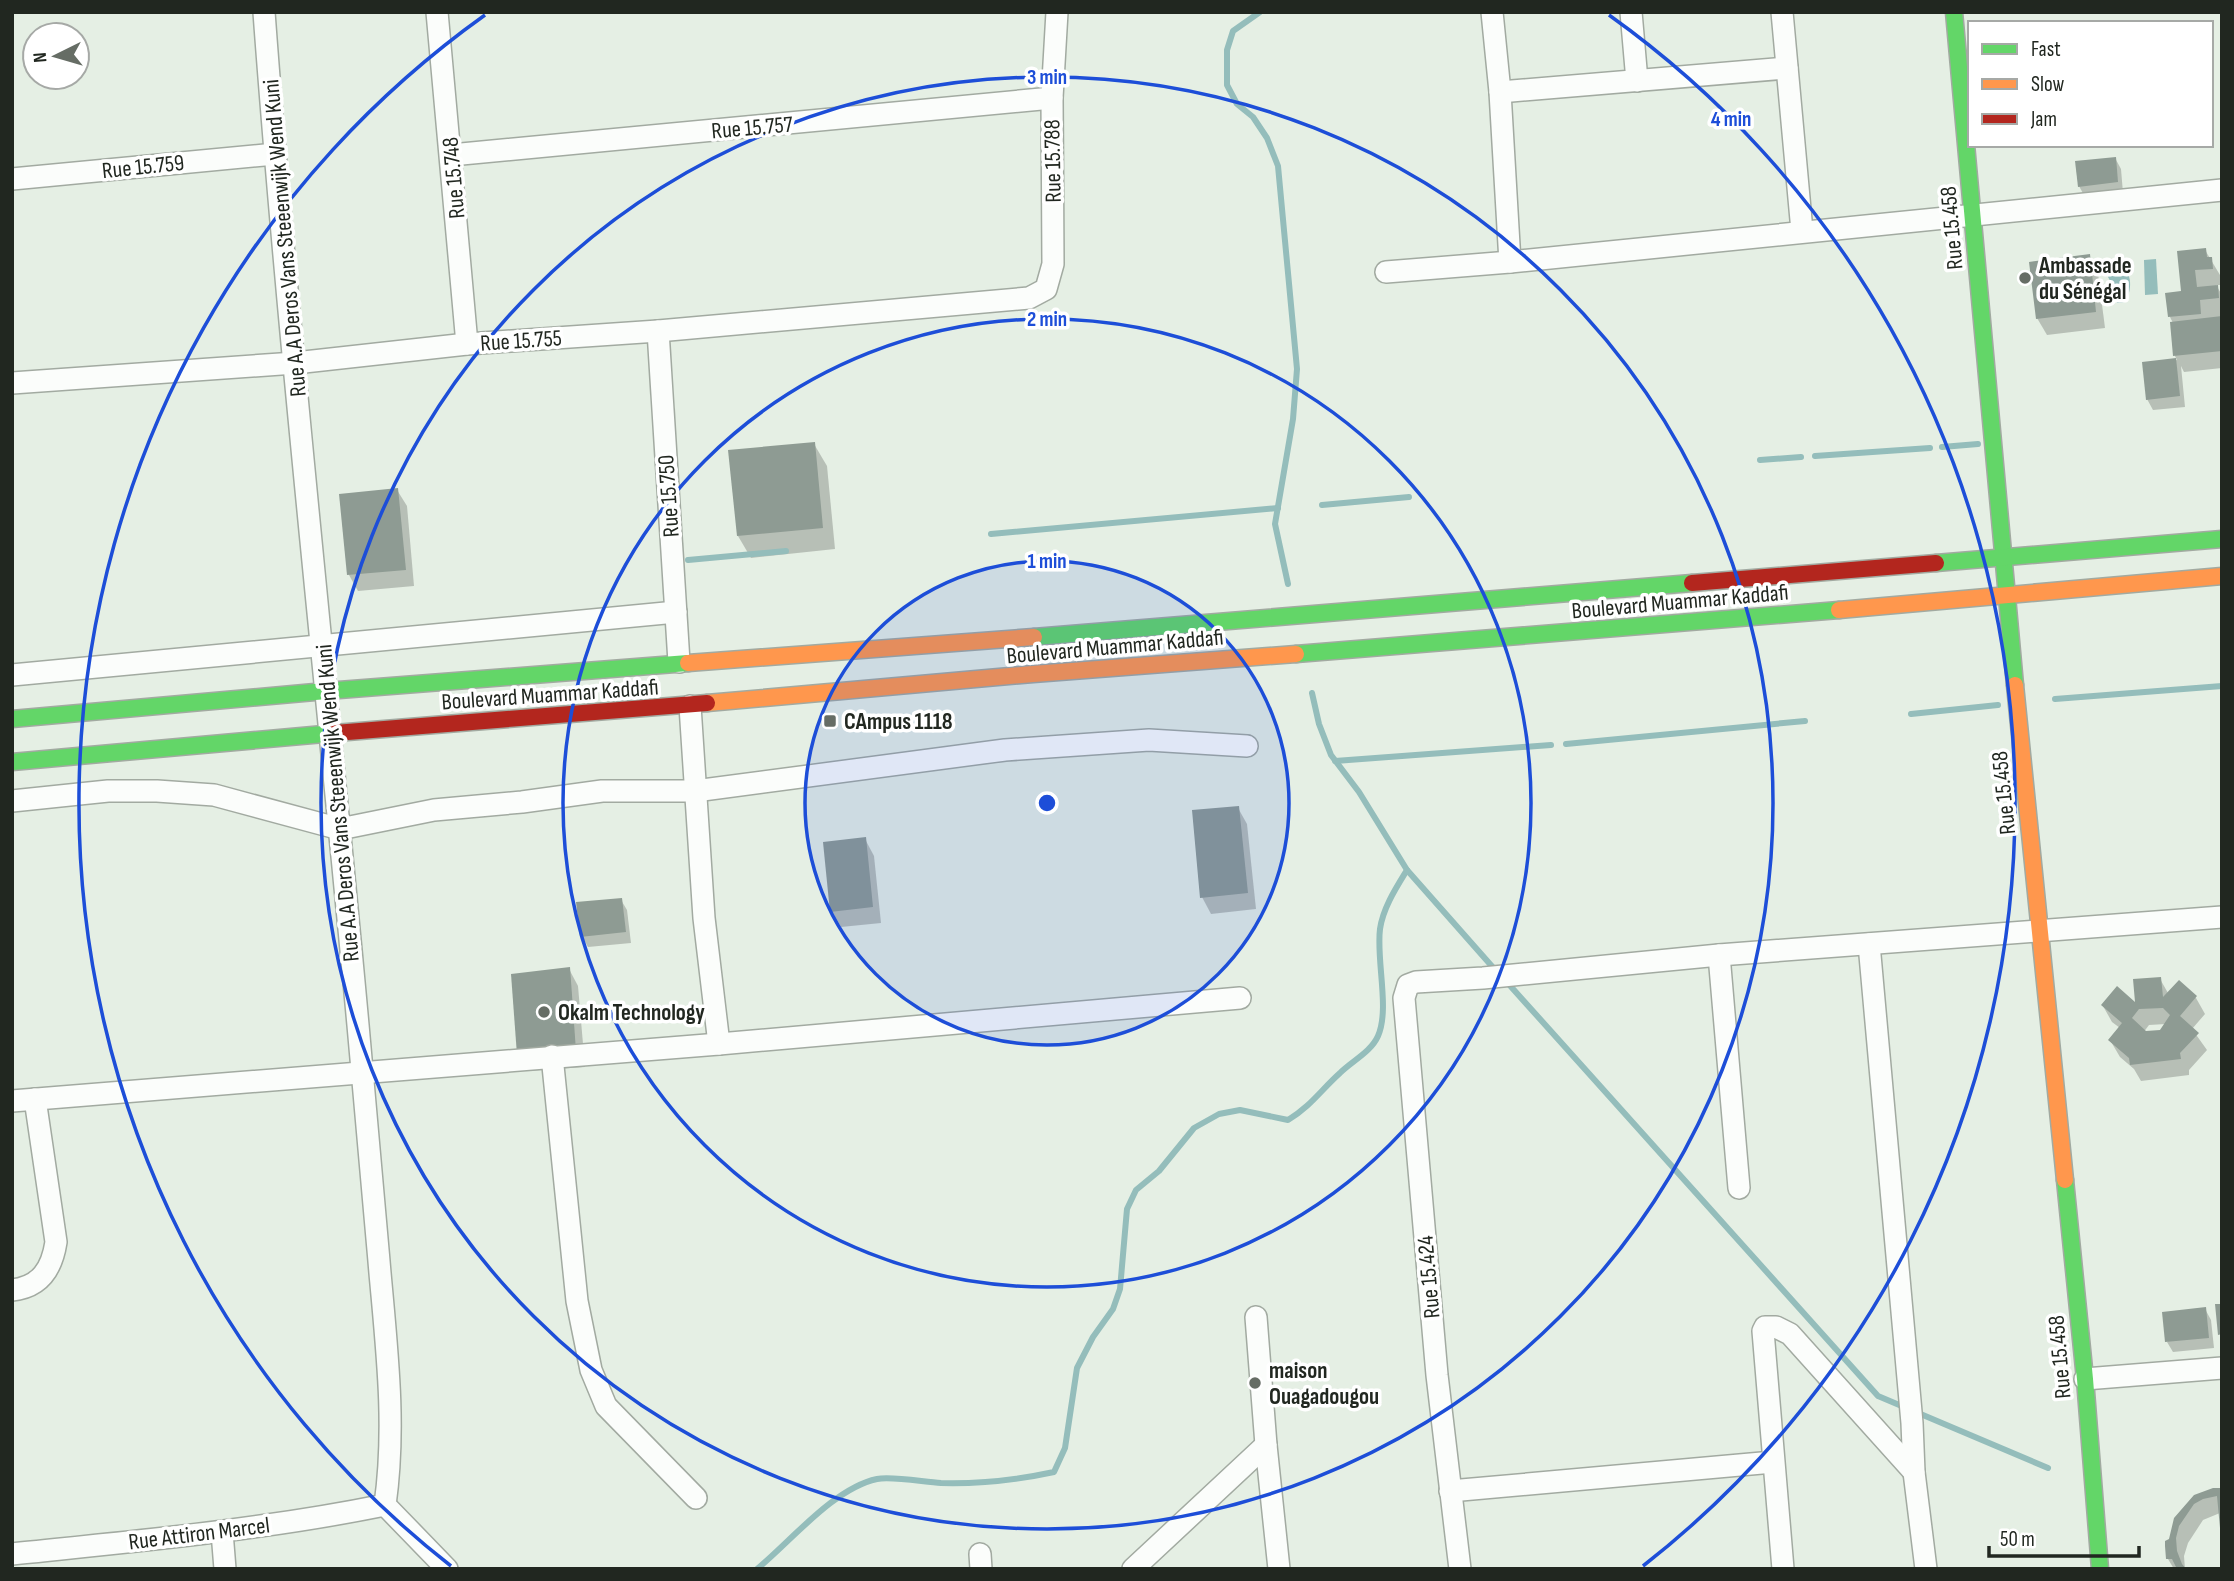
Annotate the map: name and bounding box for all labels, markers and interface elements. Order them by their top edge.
north arrow [21,21,91,91]
legend [1968,21,2213,147]
text: Fast [2031,37,2061,62]
text: N [29,51,52,63]
text: 3 min [1027,65,1067,90]
text: Slow [2031,72,2065,97]
street label: Rue A.A Deros Vans Steeenwijk Wend Kuni [257,78,313,398]
text: 4 min [1711,107,1751,132]
text: Jam [2030,107,2057,132]
street label: Rue 15.757 [710,110,794,145]
street label: Rue 15.788 [1038,119,1068,203]
street label: Rue 15.748 [436,136,472,220]
street label: Rue 15.759 [101,149,186,185]
street label: Rue 15.458 [1934,185,1970,271]
place label: Ambassade du Sénégal [2038,252,2132,306]
marker: Ambassade du Sénégal [2017,270,2033,286]
text: 2 min [1027,307,1067,332]
street label: Rue 15.755 [479,324,563,358]
street label: Rue 15.750 [652,454,686,538]
text: 1 min [1027,549,1067,574]
street label: Boulevard Muammar Kaddafi [1570,579,1790,625]
street label: Boulevard Muammar Kaddafi [1005,624,1225,670]
street label: Rue A.A Deros Vans Steeenwijk Wend Kuni [310,643,366,963]
street label: Boulevard Muammar Kaddafi [441,673,660,717]
place label: CAmpus 1118 [844,708,953,736]
marker: CAmpus 1118 [822,713,838,729]
street label: Rue 15.458 [1986,750,2022,836]
centre of rings [1035,791,1059,815]
place label: Okalm Technology [558,999,705,1027]
marker: Okalm Technology [536,1004,552,1020]
street label: Rue 15.424 [1411,1234,1447,1320]
street label: Rue 15.458 [2042,1314,2078,1400]
place label: maison Ouagadougou [1269,1357,1379,1411]
marker: maison Ouagadougou [1247,1375,1263,1391]
street label: Rue Attiron Marcel [127,1511,271,1557]
scale bar [1989,1514,2140,1558]
text: 50 m [2000,1527,2035,1552]

